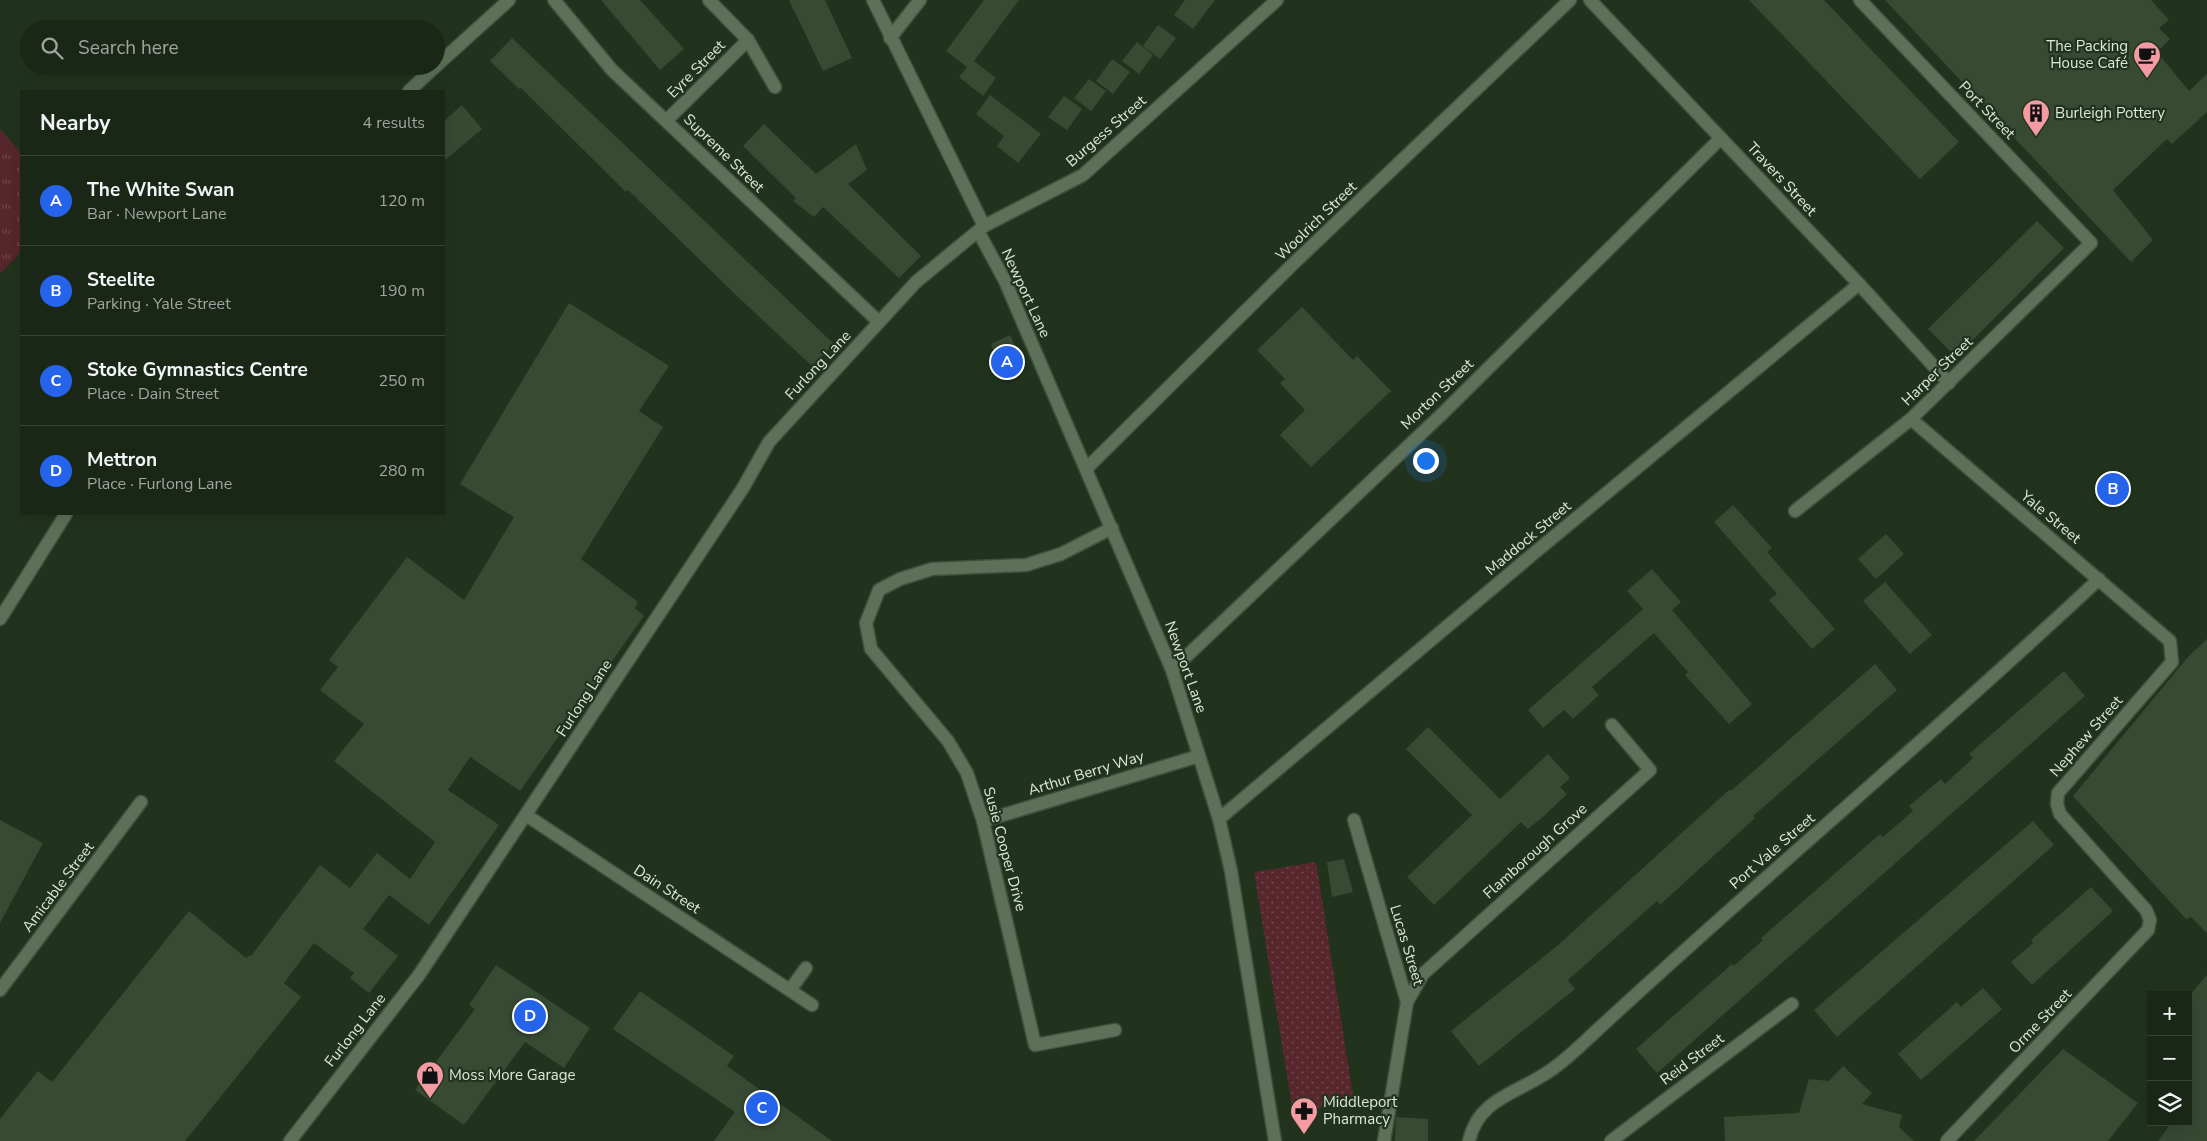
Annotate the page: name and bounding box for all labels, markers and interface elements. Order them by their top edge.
search box [20,20,445,75]
icon: search [38,34,66,62]
text: Search here [78,35,179,61]
street label: Eyre Street [663,35,730,102]
place label: The Packing House Café [2046,36,2128,73]
cafe icon: The Packing House Café [2132,40,2162,79]
street label: Port Street [1954,77,2020,144]
street label: Burgess Street [1062,90,1151,171]
building icon: Burleigh Pottery [2021,98,2051,137]
place label: Burleigh Pottery [2055,103,2165,123]
text: Nearby [40,109,110,137]
street label: Supreme Street [679,109,769,197]
text: 4 results [363,112,425,134]
street label: Travers Street [1743,138,1822,221]
text: The White Swan [87,177,234,203]
street label: Woolrich Street [1271,177,1362,265]
text: A [50,190,62,212]
text: 120 m [378,190,425,212]
text: Bar · Newport Lane [87,203,226,225]
street label: Newport Lane [997,245,1055,341]
text: Steelite [87,267,155,293]
text: B [50,280,62,302]
text: 190 m [378,280,425,302]
text: Parking · Yale Street [87,293,231,315]
street label: Furlong Lane [781,326,855,404]
street label: Harper Street [1897,331,1977,410]
pin: A [991,343,1023,381]
street label: Morton Street [1396,354,1478,434]
text: Stoke Gymnastics Centre [87,357,308,383]
text: C [51,370,61,392]
text: 250 m [378,370,425,392]
text: Place · Dain Street [87,383,219,405]
text: Mettron [87,447,157,473]
your location [1413,448,1439,474]
text: D [50,460,62,482]
text: 280 m [378,460,425,482]
pin: B [2097,470,2129,508]
text: Place · Furlong Lane [87,473,232,495]
street label: Yale Street [2016,485,2086,549]
street label: Maddock Street [1481,496,1576,580]
street label: Newport Lane [1160,618,1212,716]
street label: Furlong Lane [552,656,616,740]
street label: Nephew Street [2045,691,2127,781]
street label: Arthur Berry Way [1026,746,1147,800]
street label: Susie Cooper Drive [979,785,1031,913]
street label: Flamborough Grove [1479,799,1591,903]
street label: Port Vale Street [1725,808,1819,894]
street label: Amicable Street [18,837,99,936]
street label: Dain Street [630,860,705,918]
street label: Lucas Street [1385,902,1429,988]
street label: Orme Street [2004,984,2076,1058]
street label: Furlong Lane [320,989,390,1071]
map controls [2147,991,2192,1126]
button: + [2147,991,2192,1036]
pin: D [514,997,546,1035]
street label: Reid Street [1656,1028,1729,1090]
button: − [2147,1036,2192,1081]
shop icon: Moss More Garage [415,1060,445,1099]
place label: Moss More Garage [449,1065,576,1085]
button: layers [2147,1081,2192,1126]
pin: C [746,1089,778,1127]
place label: Middleport Pharmacy [1323,1092,1398,1129]
pharmacy icon: Middleport Pharmacy [1289,1096,1319,1135]

